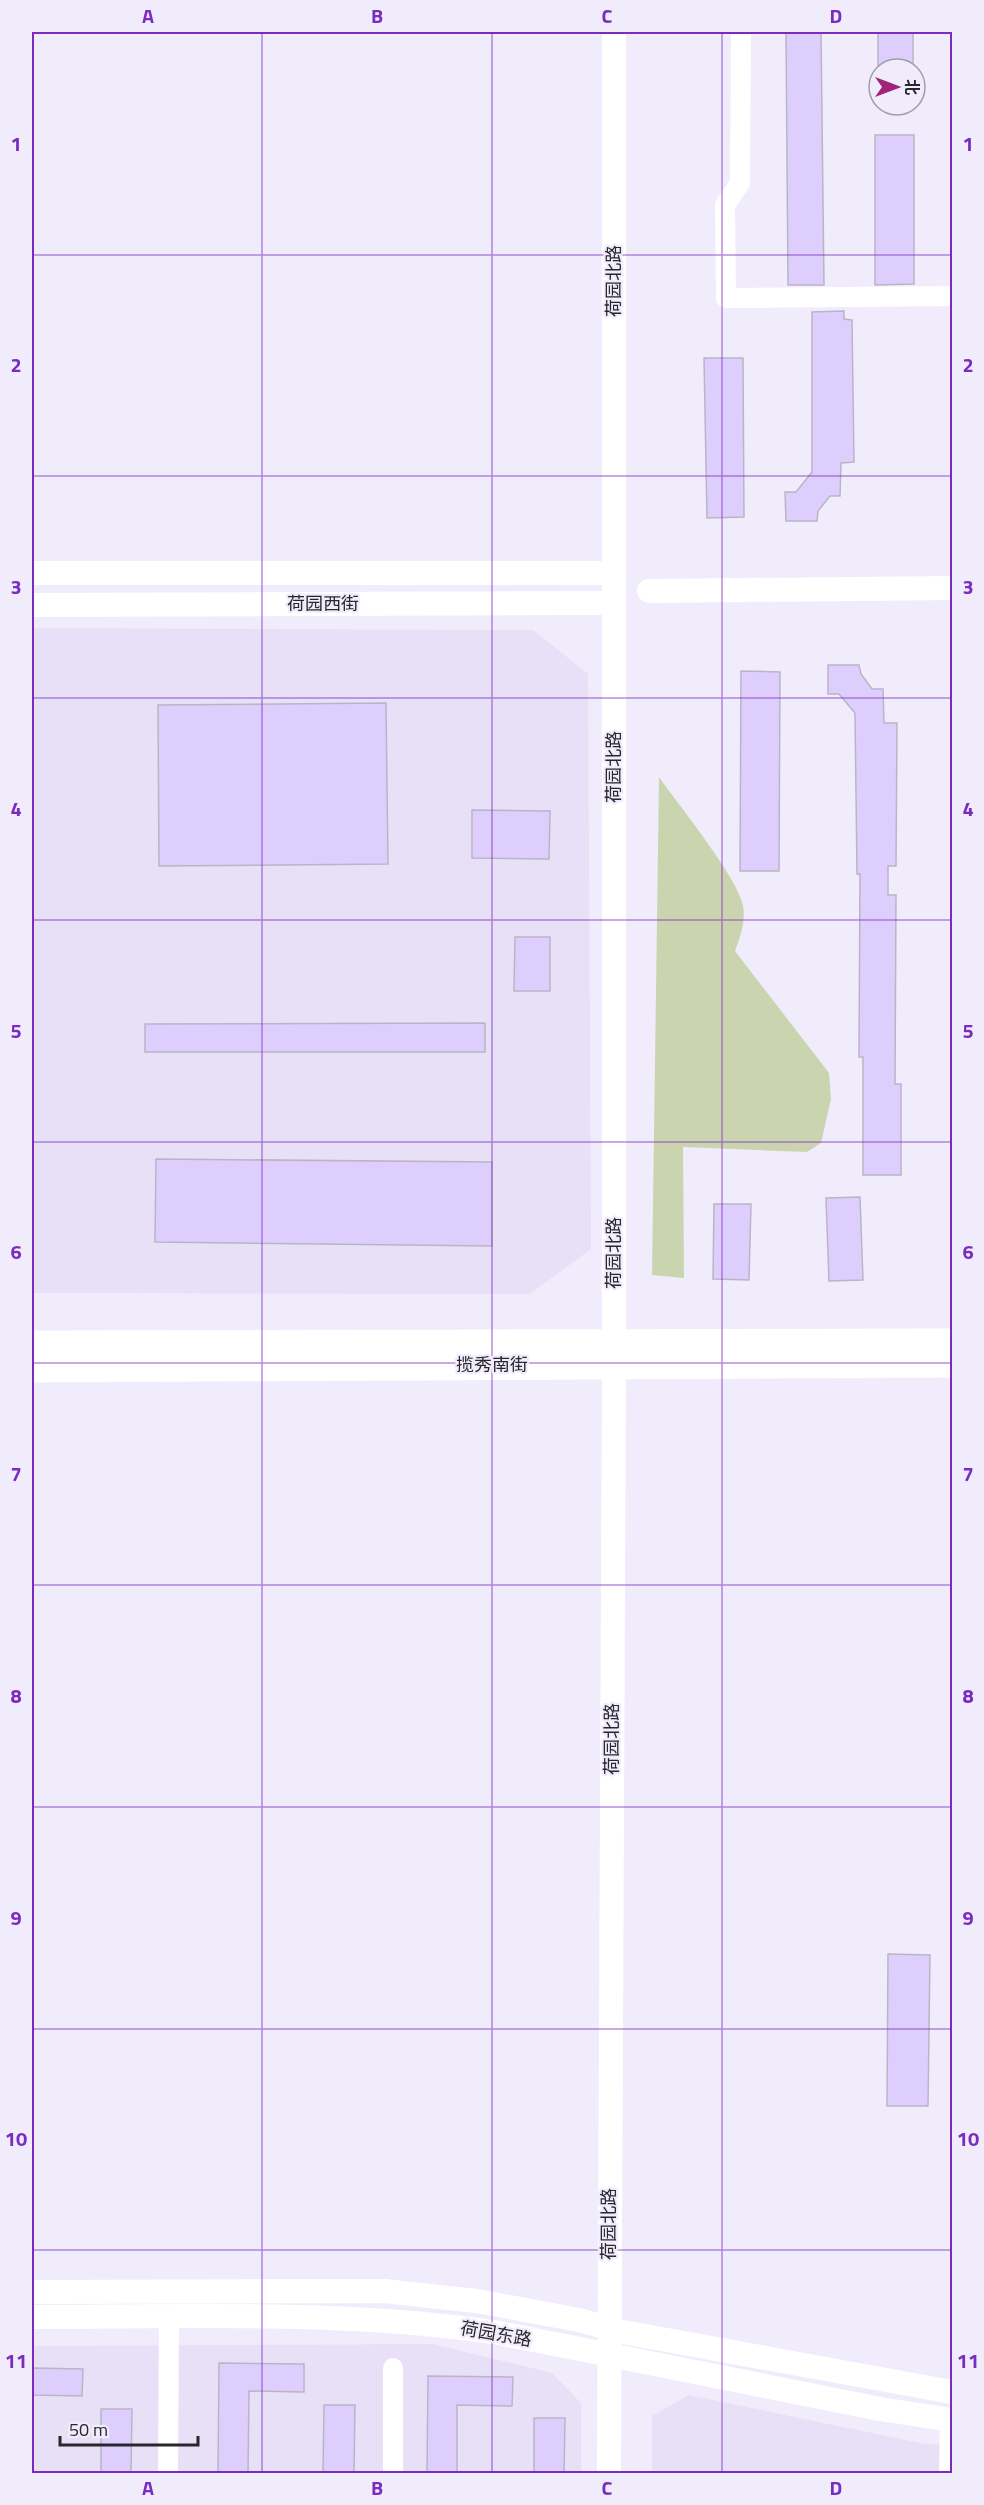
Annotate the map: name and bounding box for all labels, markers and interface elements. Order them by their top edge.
text: A [142,0,154,31]
text: B [371,0,383,31]
text: C [602,0,613,31]
text: D [830,0,842,31]
north arrow [867,57,927,117]
text: 北 [900,79,924,95]
text: 1 [10,128,22,159]
text: 1 [962,128,974,159]
street label: 荷园北路 [600,245,627,317]
text: 2 [10,349,22,380]
text: 2 [962,349,974,380]
text: 3 [10,571,22,602]
text: 3 [962,571,974,602]
street label: 荷园西街 [287,590,359,617]
street label: 荷园北路 [600,731,627,803]
text: 4 [10,793,22,824]
text: 4 [962,793,974,824]
text: 5 [10,1015,22,1046]
text: 5 [962,1015,974,1046]
street label: 荷园北路 [600,1217,627,1289]
text: 6 [10,1236,22,1267]
text: 6 [962,1236,974,1267]
street label: 揽秀南街 [456,1351,528,1378]
text: 7 [10,1458,22,1489]
text: 7 [962,1458,974,1489]
text: 8 [10,1680,22,1711]
text: 8 [962,1680,974,1711]
street label: 荷园北路 [598,1703,625,1775]
text: 9 [10,1902,22,1933]
text: 9 [962,1902,974,1933]
text: 10 [5,2123,27,2154]
text: 10 [957,2123,979,2154]
street label: 荷园北路 [595,2188,622,2260]
street label: 荷园东路 [458,2314,534,2353]
text: 11 [5,2345,27,2376]
text: 11 [957,2345,979,2376]
scale bar [60,2409,198,2447]
text: 50 m [69,2416,108,2443]
text: A [142,2472,154,2503]
text: B [371,2472,383,2503]
text: C [602,2472,613,2503]
text: D [830,2472,842,2503]

